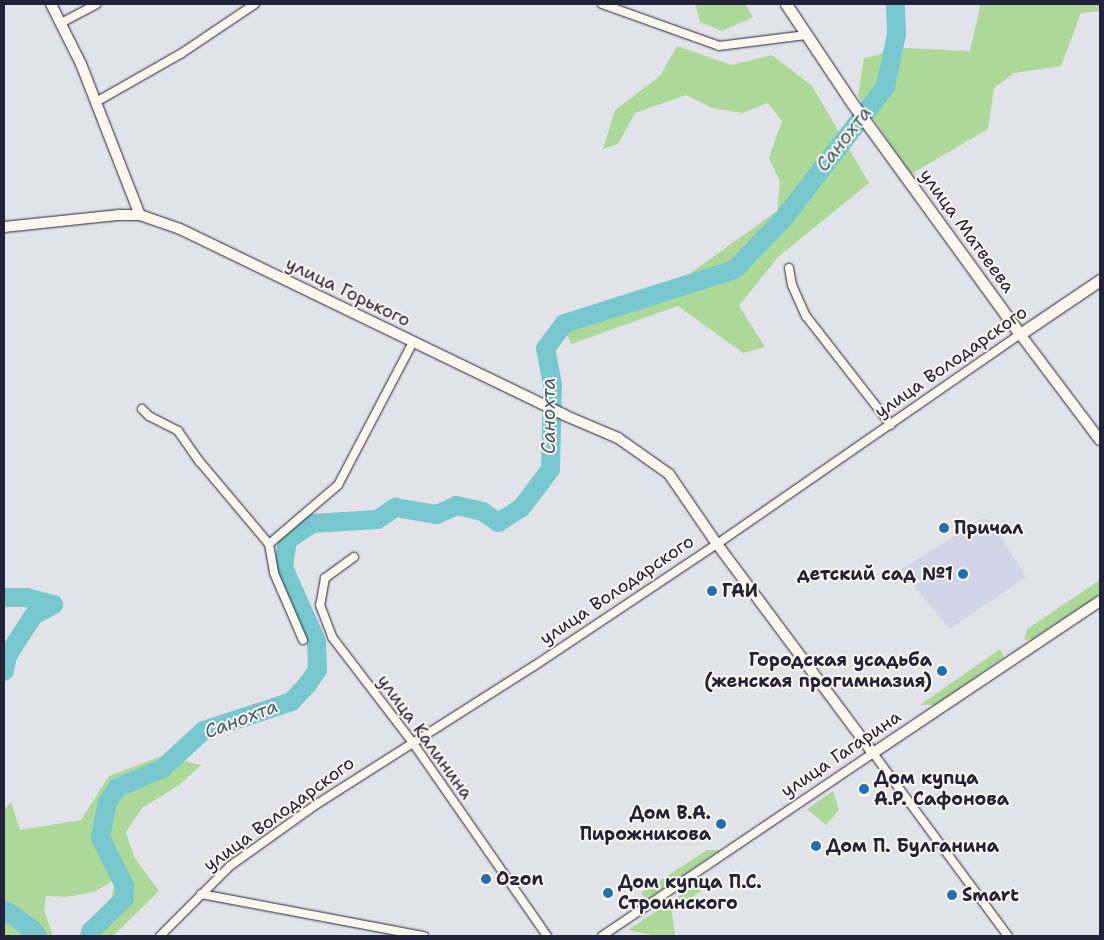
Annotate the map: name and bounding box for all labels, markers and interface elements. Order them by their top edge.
water label: Санохта [811,102,877,176]
street label: улица Матвеева [915,165,1019,297]
street label: улица Горького [282,253,414,331]
street label: улица Володарского [871,301,1031,423]
water label: Санохта [538,378,560,454]
place label: Причал [954,517,1023,539]
marker: Причал [938,522,950,534]
street label: улица Володарского [536,530,698,650]
place label: детский сад №1 [797,563,953,585]
marker: детский сад №1 [957,568,969,580]
place label: ГАИ [722,580,758,602]
marker: ГАИ [706,585,718,597]
place label: Городская усадьба (женская прогимназия) [704,650,932,692]
marker: Городская усадьба (женская прогимназия) [936,665,948,677]
street label: улица Калинина [373,671,477,803]
water label: Санохта [201,695,281,743]
street label: улица Гагарина [777,706,905,802]
street label: улица Володарского [199,752,359,876]
place label: Дом купца А.Р. Сафонова [874,768,1009,811]
marker: Дом купца А.Р. Сафонова [858,783,870,795]
place label: Дом В.А. Пирожникова [580,803,711,846]
marker: Дом В.А. Пирожникова [715,818,727,830]
place label: Дом П. Булганина [826,835,999,857]
marker: Дом П. Булганина [810,840,822,852]
place label: Ozon [496,868,543,890]
place label: Дом купца П.С. Строинского [618,872,762,914]
marker: Ozon [480,873,492,885]
place label: Smart [962,884,1019,906]
marker: Дом купца П.С. Строинского [602,887,614,899]
marker: Smart [946,889,958,901]

